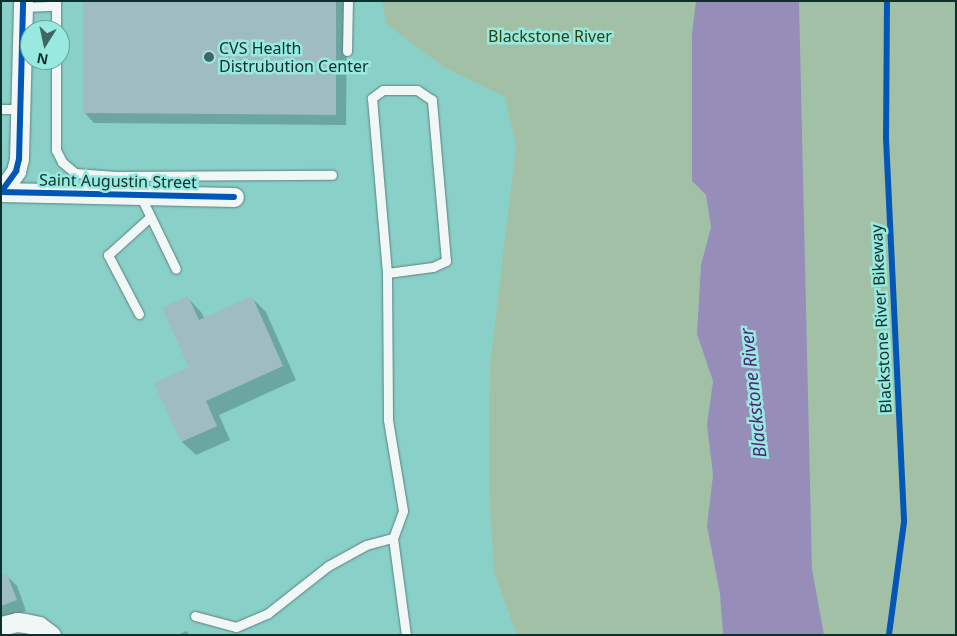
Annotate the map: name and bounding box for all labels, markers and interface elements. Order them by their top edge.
north arrow [20,20,70,70]
park label: Blackstone River [488,26,612,46]
place label: CVS Health Distrubution Center [219,38,369,76]
text: N [35,49,50,70]
marker: CVS Health Distrubution Center [203,51,215,63]
street label: Saint Augustin Street [39,170,197,192]
street label: Blackstone River Bikeway [866,224,896,414]
water label: Blackstone River [735,327,771,459]

